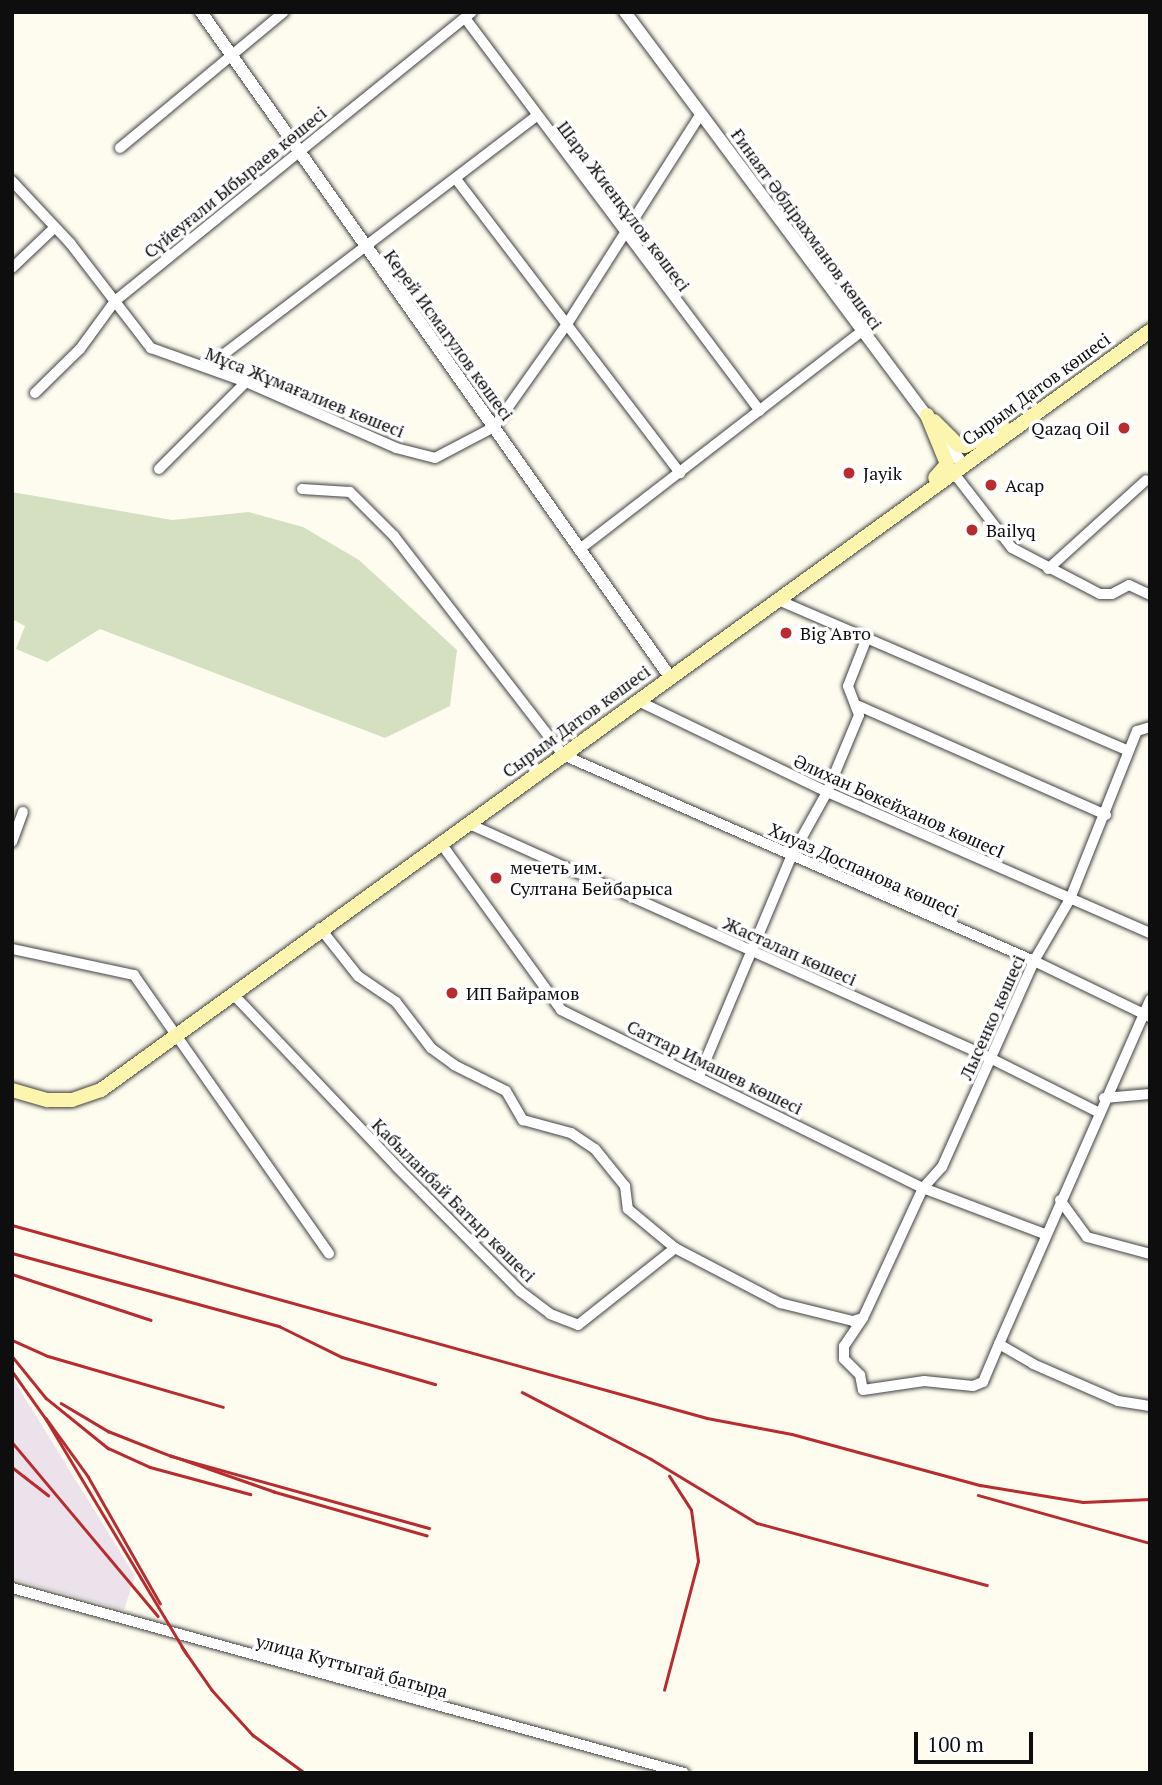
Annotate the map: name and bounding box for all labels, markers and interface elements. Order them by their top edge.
street label: Сүйеуғали Ыбыраев көшесi [139,102,331,262]
street label: Шара Жиенқұлов көшесі [553,117,695,295]
street label: Ғинаят Әбдірахманов көшесі [726,124,888,334]
street label: Керей Исмагулов көшесі [380,245,518,425]
street label: Сырым Датов көшесі [958,328,1114,450]
street label: Мұса Жұмағалиев көшесі [202,342,408,442]
place label: Qazaq Oil [1031,417,1110,439]
marker: Qazaq Oil [1116,420,1132,436]
place label: Jayik [863,462,902,484]
marker: Jayik [841,465,857,481]
place label: Асар [1005,474,1044,496]
marker: Асар [983,477,999,493]
place label: Bailyq [986,519,1036,541]
marker: Bailyq [964,522,980,538]
place label: Big Авто [800,622,871,644]
marker: Big Авто [778,625,794,641]
street label: Сырым Датов көшесі [498,660,654,782]
street label: Әлихан Бөкейханов көшесI [790,750,1008,862]
street label: Хиуаз Доспанова көшесі [766,818,962,922]
place label: мечеть им. Султана Бейбарыса [510,857,673,900]
marker: мечеть им. Султана Бейбарыса [488,870,504,886]
street label: Жасталап көшесі [720,912,860,990]
street label: Лысенко көшесі [955,951,1029,1083]
place label: ИП Байрамов [466,982,579,1004]
marker: ИП Байрамов [444,985,460,1001]
street label: Саттар Имашев көшесі [624,1015,806,1119]
street label: Қабыланбай Батыр көшесі [368,1114,540,1286]
street label: улица Куттыгай батыра [254,1630,450,1702]
scale bar [917,1718,1036,1762]
text: 100 m [927,1730,984,1758]

